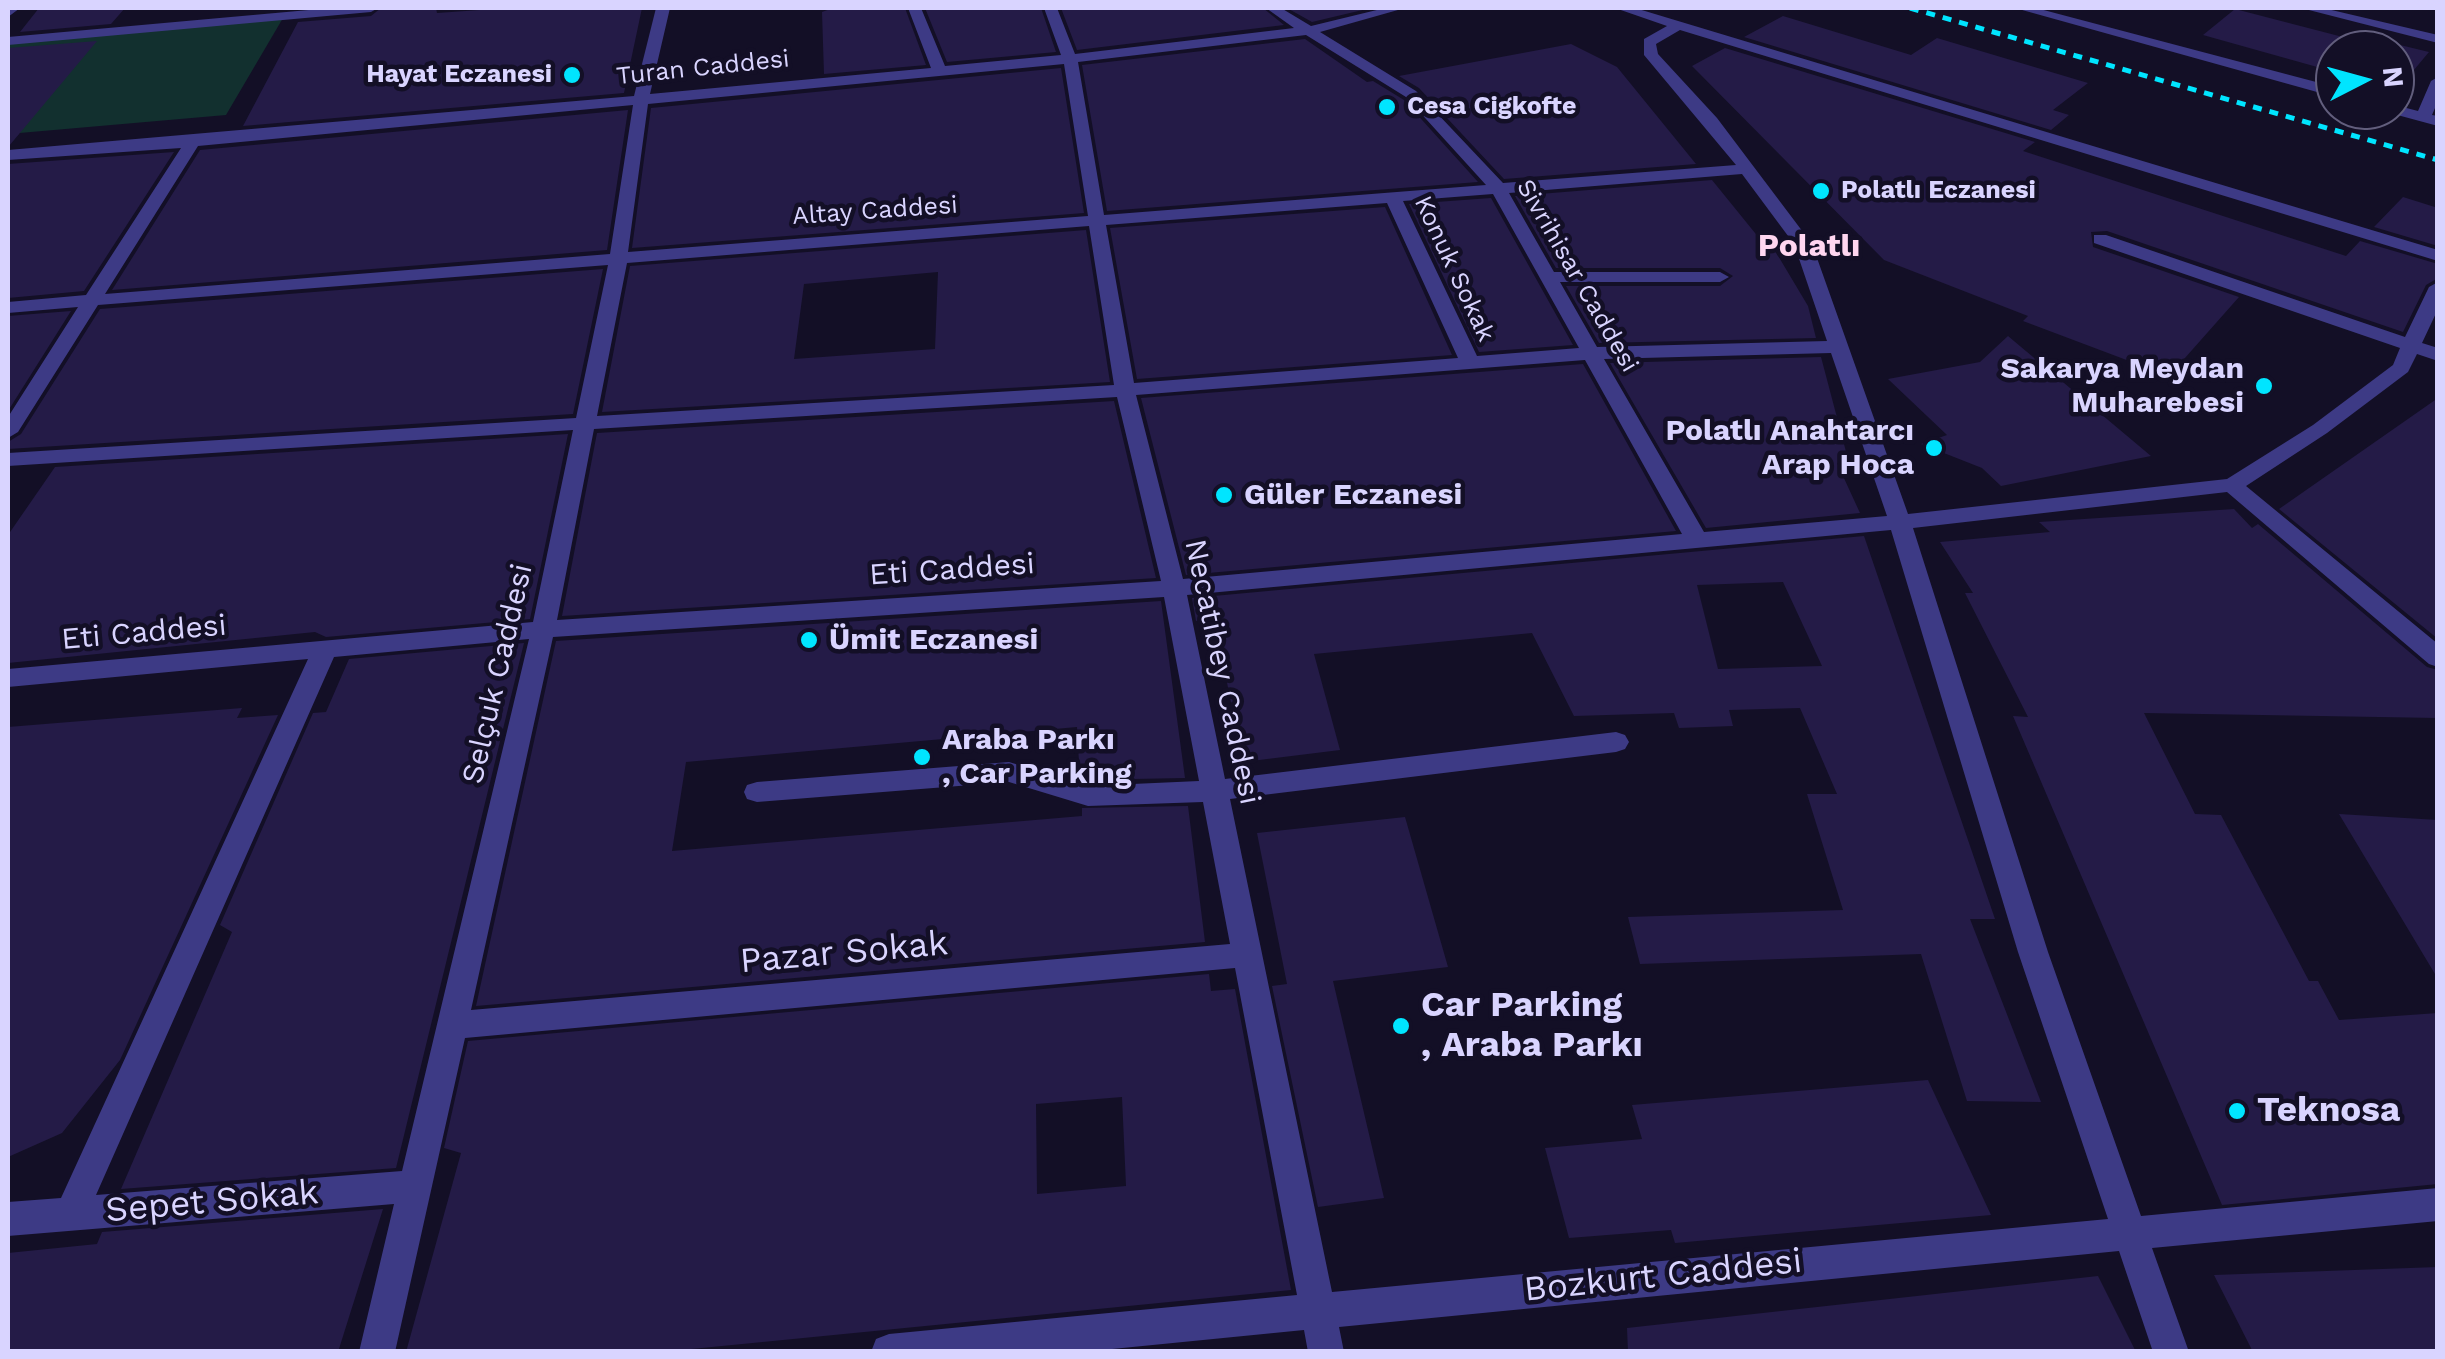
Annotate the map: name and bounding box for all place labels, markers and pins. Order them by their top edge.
place label: Hayat Eczanesi [366,60,552,90]
marker: Hayat Eczanesi [561,64,583,86]
place label: Cesa Cigkofte [1407,92,1576,122]
marker: Cesa Cigkofte [1376,96,1398,118]
place label: Polatlı Eczanesi [1841,176,2036,206]
marker: Polatlı Eczanesi [1810,180,1832,202]
place label: Sakarya Meydan Muharebesi [2001,351,2244,422]
marker: Sakarya Meydan Muharebesi [2253,375,2275,397]
place label: Polatlı Anahtarcı Arap Hoca [1665,413,1914,484]
marker: Polatlı Anahtarcı Arap Hoca [1923,437,1945,459]
place label: Güler Eczanesi [1244,477,1462,513]
marker: Güler Eczanesi [1213,484,1235,506]
place label: Ümit Eczanesi [829,622,1038,658]
marker: Ümit Eczanesi [798,629,820,651]
place label: Araba Parkı , Car Parking [942,722,1132,792]
marker: Araba Parkı , Car Parking [911,746,933,768]
place label: Car Parking , Araba Parkı [1421,985,1643,1067]
marker: Car Parking , Araba Parkı [1390,1015,1412,1037]
place label: Teknosa [2257,1090,2400,1132]
marker: Teknosa [2226,1100,2248,1122]

